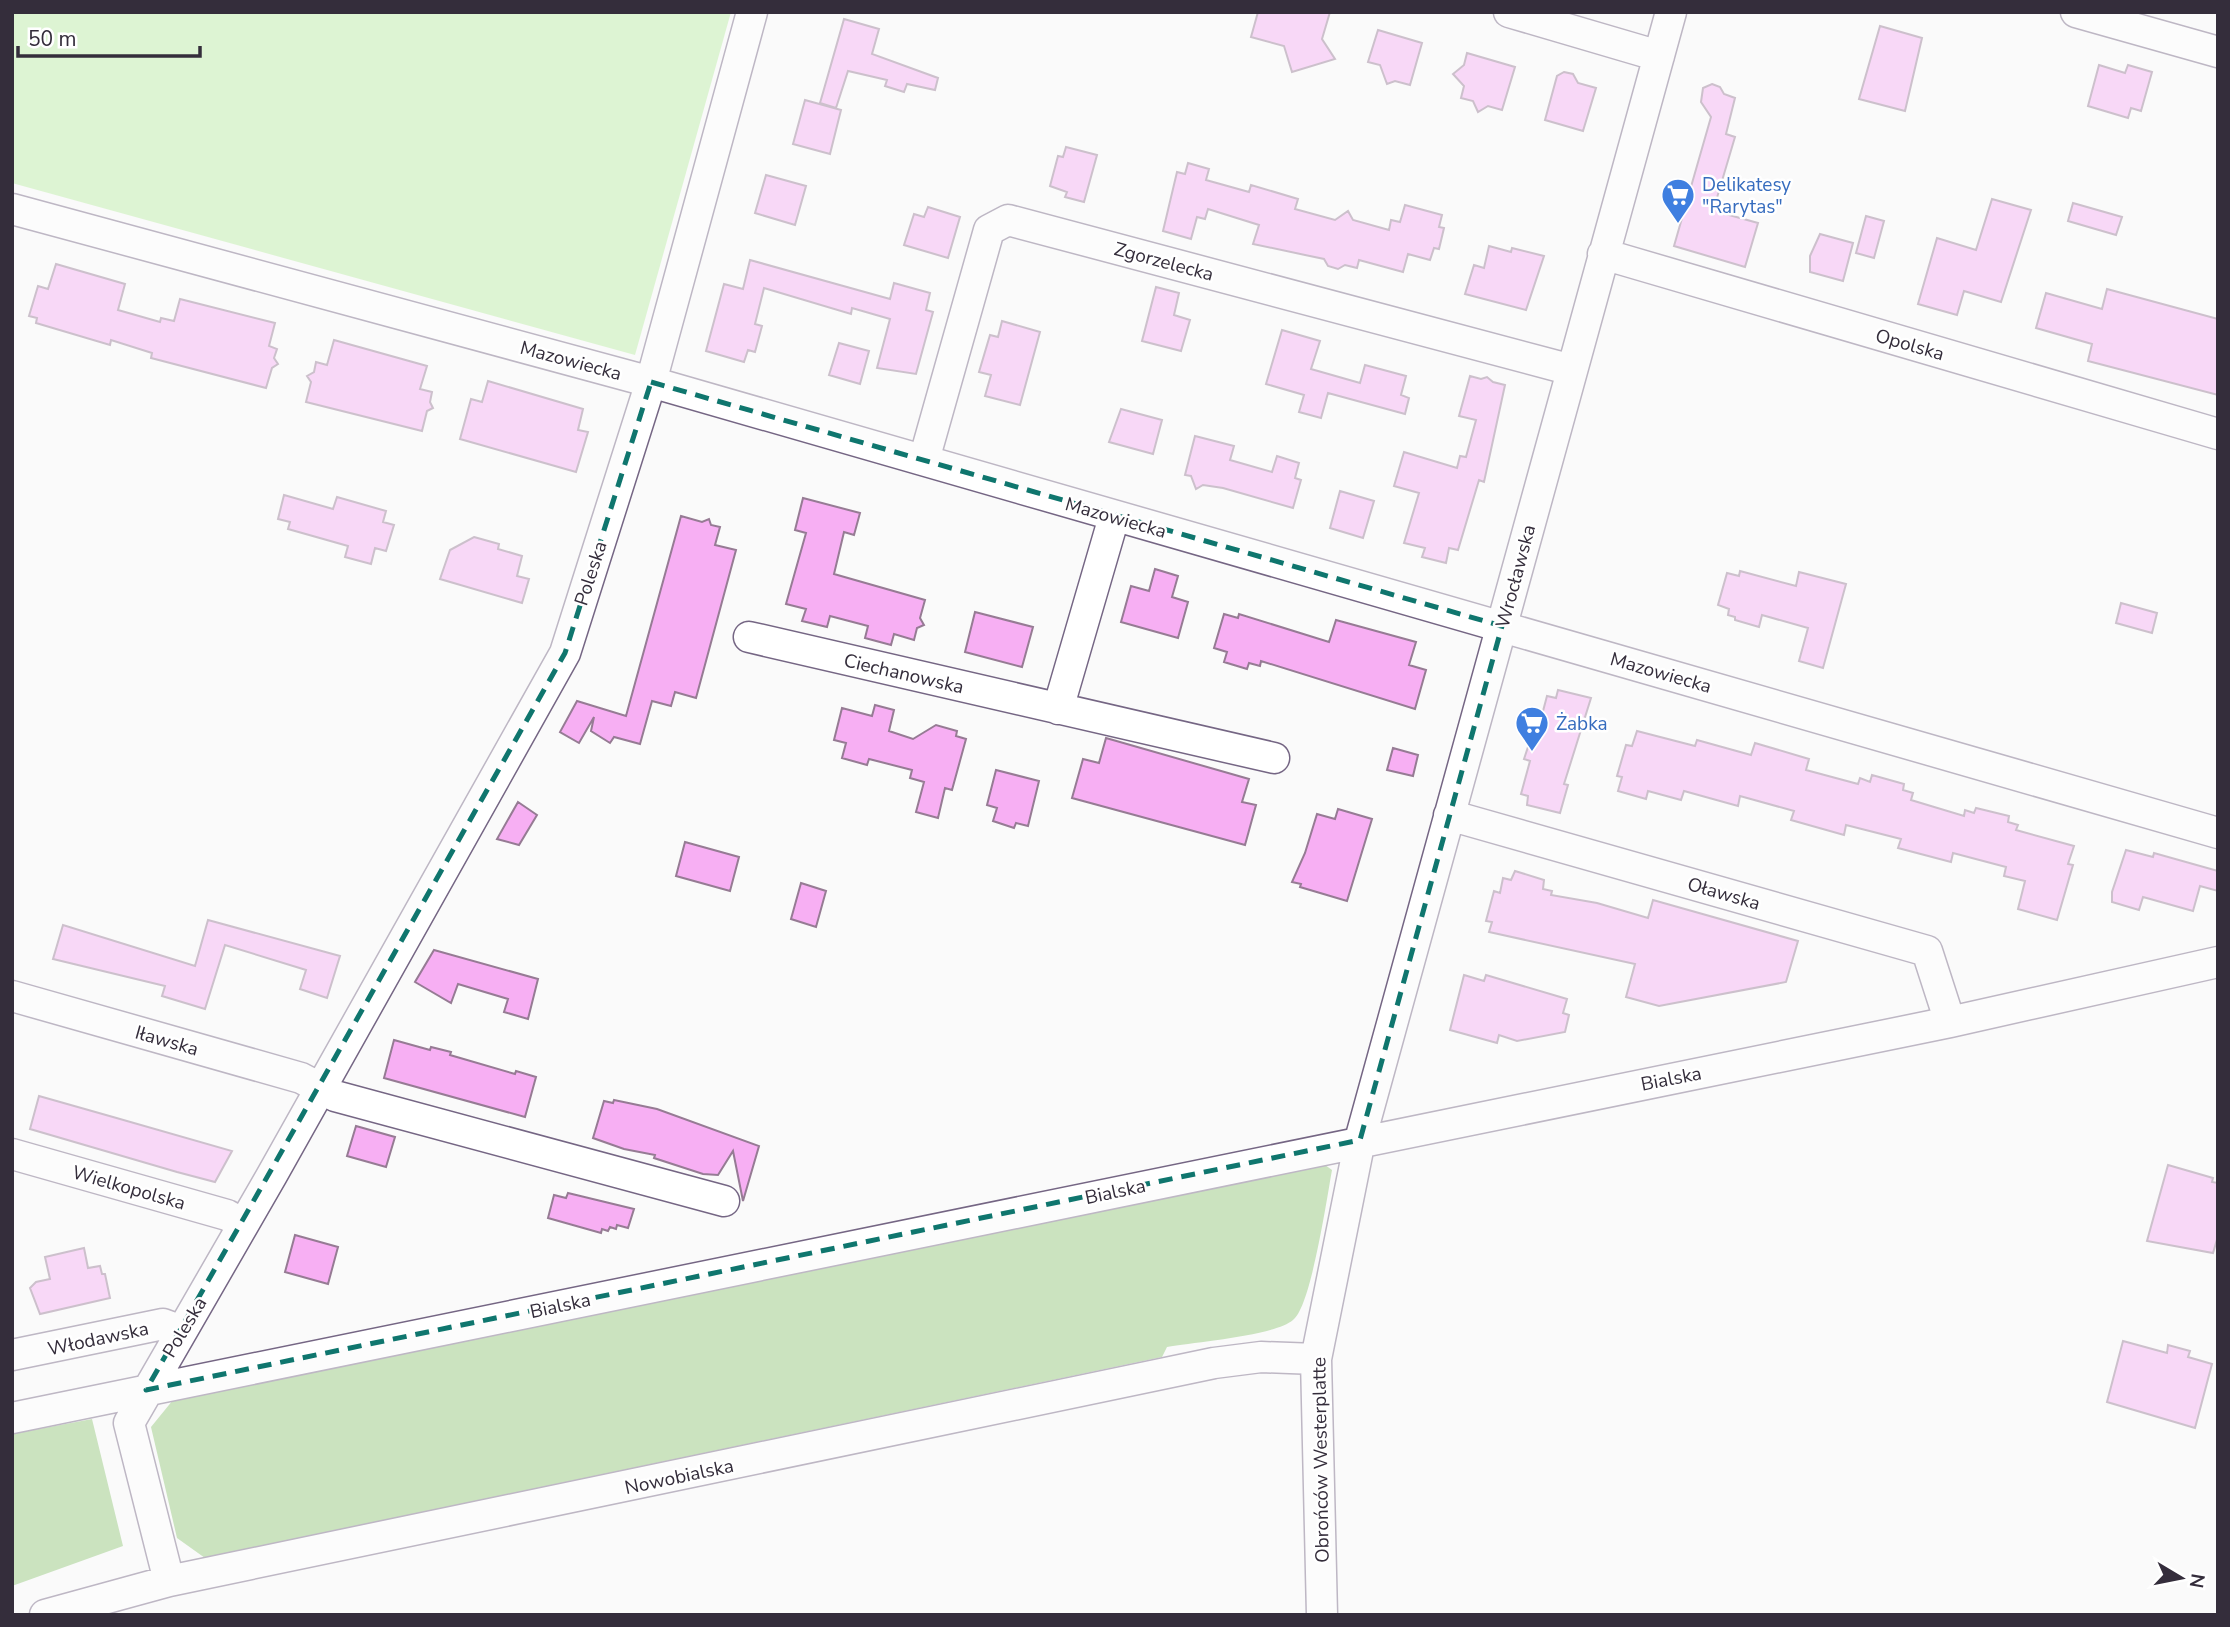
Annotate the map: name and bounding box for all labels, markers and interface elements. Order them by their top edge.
scale bar [18,14,200,58]
text: 50 m [28,25,77,53]
place label: Delikatesy "Rarytas" [1702,172,1791,220]
supermarket icon: Delikatesy "Rarytas" [1659,176,1697,225]
street label: Zgorzelecka [1111,236,1216,288]
street label: Opolska [1872,323,1947,367]
street label: Mazowiecka [517,335,624,387]
street label: Mazowiecka [1062,491,1169,545]
street label: Wrocławska [1490,522,1542,631]
street label: Poleska [568,538,614,609]
street label: Mazowiecka [1607,646,1714,700]
street label: Ciechanowska [841,648,966,700]
supermarket icon: Żabka [1513,704,1551,753]
place label: Żabka [1556,711,1608,737]
street label: Oławska [1684,871,1763,917]
street label: Iławska [132,1020,201,1062]
street label: Bialska [1639,1060,1704,1098]
street label: Wielkopolska [69,1159,188,1217]
street label: Bialska [1082,1173,1148,1211]
street label: Bialska [527,1287,593,1325]
street label: Poleska [157,1292,213,1363]
street label: Włodawska [45,1316,151,1362]
street label: Obrońców Westerplatte [1306,1357,1336,1563]
street label: Nowobialska [622,1453,736,1501]
north arrow [2146,1543,2216,1613]
text: N [2183,1572,2211,1590]

